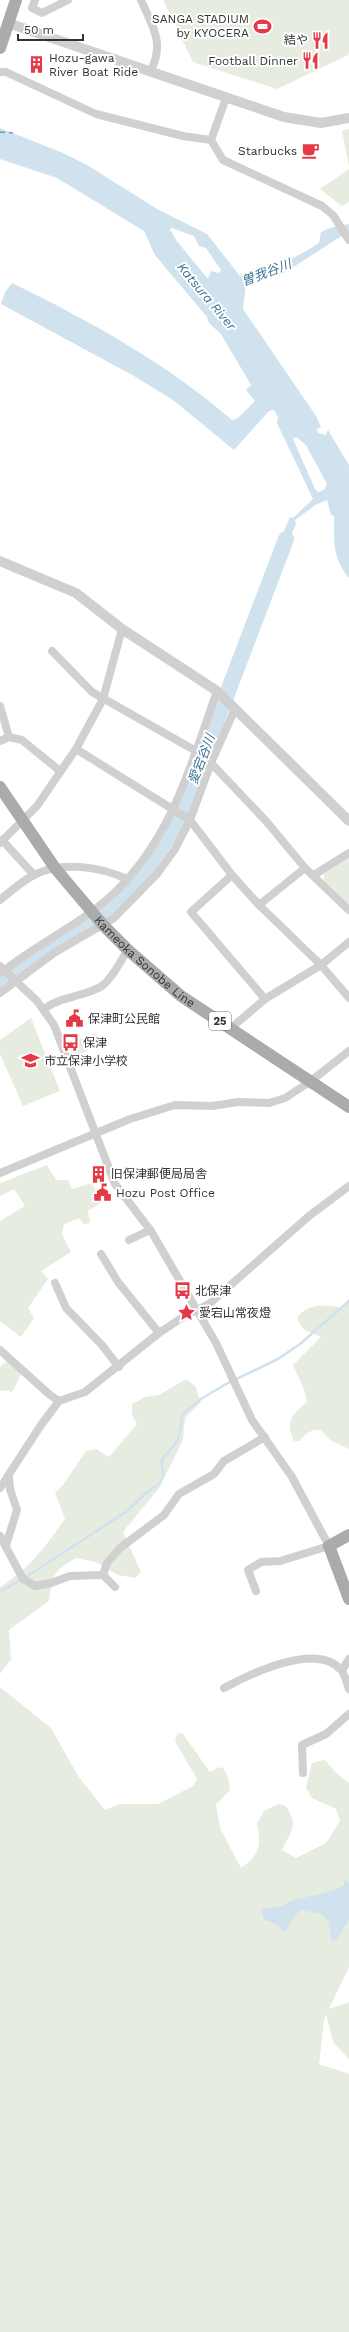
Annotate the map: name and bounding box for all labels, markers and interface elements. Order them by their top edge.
place label: SANGA STADIUM by KYOCERA [152,12,249,40]
scale bar [18,16,83,42]
sports icon: SANGA STADIUM by KYOCERA [252,16,272,36]
text: 50 m [24,23,54,37]
restaurant icon: 結や [311,30,331,50]
place label: 結や [284,33,308,47]
place label: Hozu-gawa River Boat Ride [49,51,138,79]
restaurant icon: Football Dinner [301,51,321,71]
place label: Football Dinner [208,54,298,68]
building icon: Hozu-gawa River Boat Ride [26,55,46,75]
cafe icon: Starbucks [300,141,320,161]
place label: Starbucks [238,144,297,158]
water label: 曽我谷川 [239,255,295,289]
water label: Katsura River [174,260,240,334]
water label: 愛宕谷川 [185,730,219,786]
street label: Kameoka Sonobe Line [91,913,198,1010]
public building icon: 保津町公民館 [65,1009,85,1029]
place label: 保津町公民館 [88,1012,160,1026]
road number: 25 [209,1012,231,1030]
bus stop icon: 保津 [60,1033,80,1053]
place label: 保津 [83,1036,107,1050]
school or university icon: 市立保津小学校 [21,1051,41,1071]
place label: 市立保津小学校 [44,1054,128,1068]
building icon: 旧保津郵便局局舎 [88,1164,108,1184]
place label: 旧保津郵便局局舎 [111,1167,207,1181]
public building icon: Hozu Post Office [93,1183,113,1203]
place label: Hozu Post Office [116,1186,215,1200]
bus stop icon: 北保津 [172,1281,192,1301]
place label: 北保津 [195,1284,231,1298]
place icon: 愛宕山常夜燈 [176,1303,196,1323]
place label: 愛宕山常夜燈 [199,1306,271,1320]

